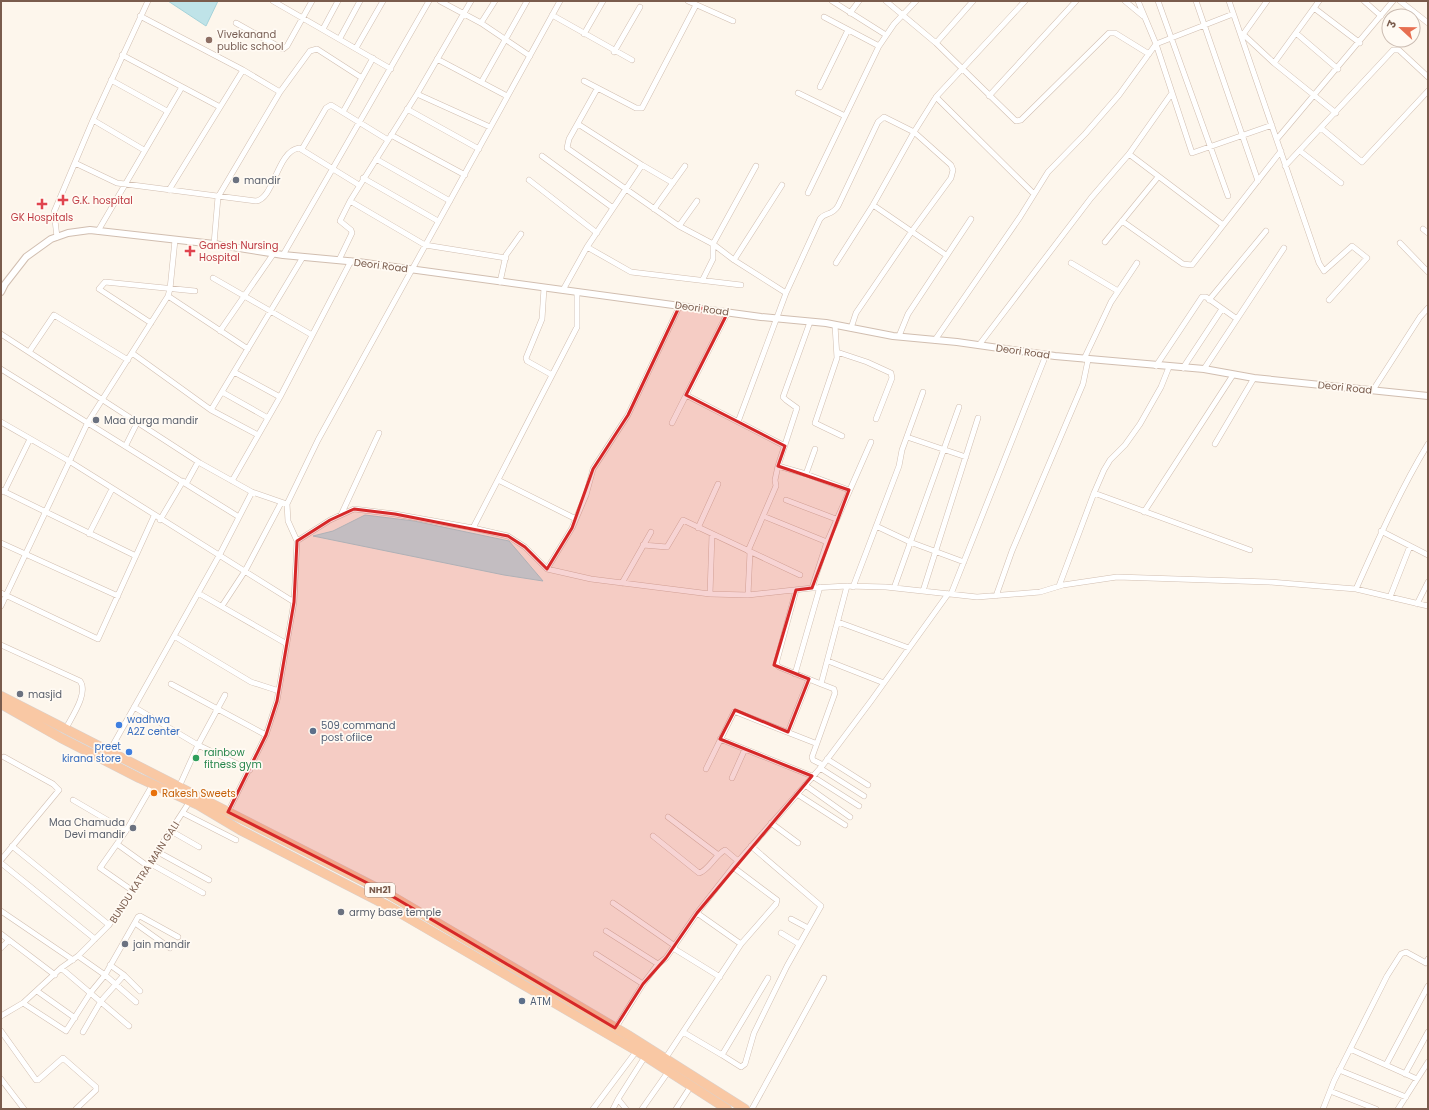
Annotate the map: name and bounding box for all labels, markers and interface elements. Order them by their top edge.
north arrow [1381,8,1421,48]
text: उ [1383,18,1401,31]
place label: Vivekanand public school [217,27,284,54]
marker: Vivekanand public school [204,35,214,45]
place label: mandir [244,173,281,188]
marker: mandir [231,175,241,185]
place label: G.K. hospital [72,193,133,208]
marker: G.K. hospital [57,194,69,206]
marker: GK Hospitals [36,198,48,210]
place label: GK Hospitals [11,210,73,225]
place label: Ganesh Nursing Hospital [199,238,278,265]
marker: Ganesh Nursing Hospital [184,245,196,257]
street label: Deori Road [353,255,409,276]
street label: Deori Road [674,297,730,320]
street label: Deori Road [995,340,1051,363]
street label: Deori Road [1317,377,1373,398]
place label: Maa durga mandir [104,413,199,428]
marker: Maa durga mandir [91,415,101,425]
place label: masjid [28,687,62,702]
marker: masjid [15,689,25,699]
place label: wadhwa A2Z center [127,712,180,739]
place label: 509 command post ofiice [321,718,396,745]
marker: wadhwa A2Z center [114,720,124,730]
marker: 509 command post ofiice [308,726,318,736]
place label: preet kirana store [62,739,121,766]
place label: rainbow fitness gym [204,745,262,772]
marker: preet kirana store [124,747,134,757]
marker: rainbow fitness gym [191,753,201,763]
place label: Rakesh Sweets [162,786,236,801]
marker: Rakesh Sweets [149,788,159,798]
place label: Maa Chamuda Devi mandir [49,815,125,842]
street label: BUNDU KATRA MAIN GALI [106,818,183,926]
marker: Maa Chamuda Devi mandir [128,823,138,833]
road number: NH21 [365,883,395,897]
place label: army base temple [349,905,441,920]
marker: army base temple [336,907,346,917]
place label: jain mandir [132,937,190,952]
marker: jain mandir [120,939,130,949]
place label: ATM [530,994,551,1009]
marker: ATM [517,996,527,1006]

